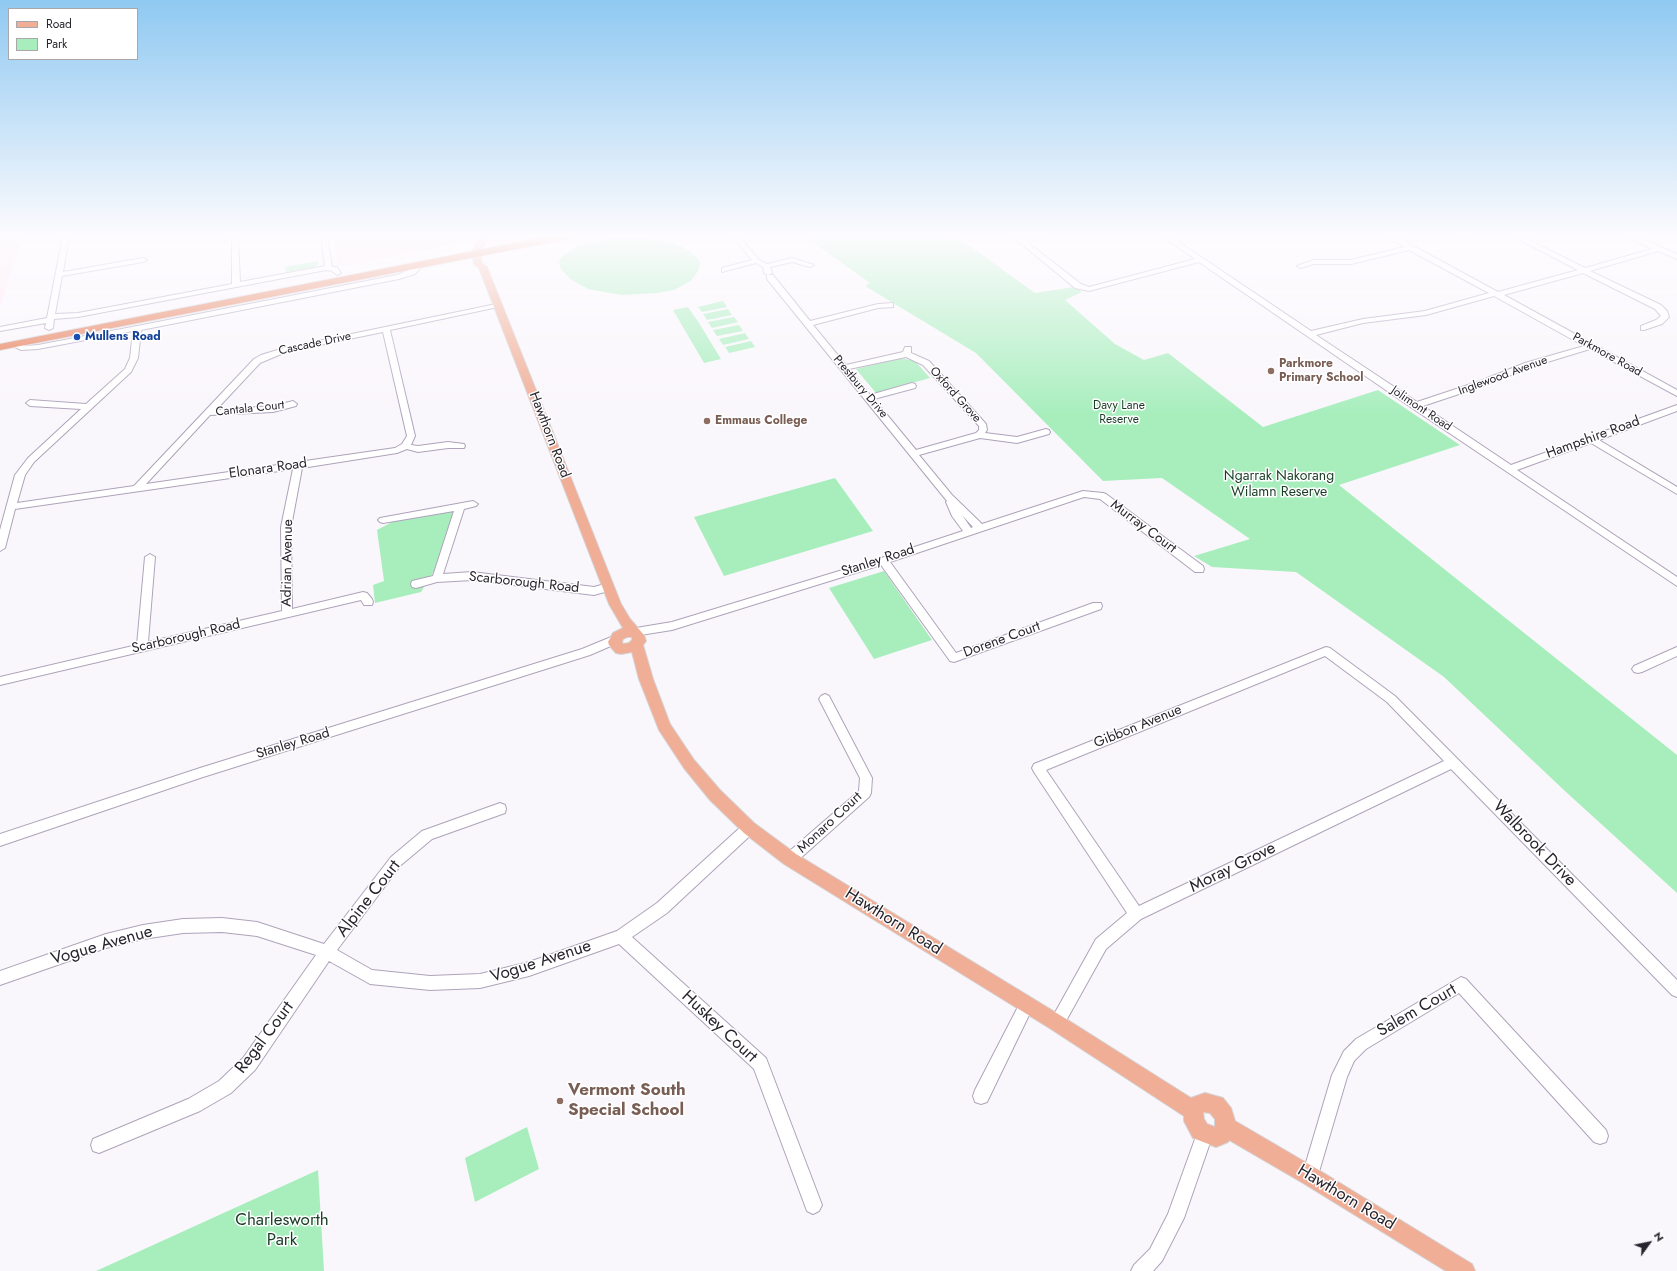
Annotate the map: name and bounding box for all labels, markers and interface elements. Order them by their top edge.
legend [8,8,138,60]
text: Road [46,15,72,33]
text: Park [46,35,67,53]
street label: Cascade Drive [277,329,353,359]
place label: Mullens Road [85,330,161,344]
street label: Parkmore Road [1570,330,1644,380]
marker: Mullens Road [72,332,82,342]
street label: Prestbury Drive [830,353,890,421]
street label: Inglewood Avenue [1456,353,1550,399]
place label: Parkmore Primary School [1279,357,1364,385]
street label: Oxford Grove [926,364,984,426]
marker: Parkmore Primary School [1266,366,1276,376]
street label: Jolimont Road [1388,383,1454,435]
street label: Hawthorn Road [525,389,573,481]
street label: Cantala Court [215,398,285,420]
park label: Davy Lane Reserve [1093,399,1145,427]
street label: Hampshire Road [1544,413,1642,463]
place label: Emmaus College [715,414,807,428]
marker: Emmaus College [702,416,712,426]
street label: Elonara Road [228,455,308,483]
park label: Ngarrak Nakorang Wilamn Reserve [1224,469,1334,502]
street label: Murray Court [1107,497,1179,557]
street label: Adrian Avenue [279,519,297,607]
street label: Stanley Road [839,541,917,581]
street label: Scarborough Road [468,569,580,597]
street label: Scarborough Road [130,616,242,658]
street label: Dorene Court [961,618,1043,662]
street label: Gibbon Avenue [1092,702,1184,752]
street label: Stanley Road [254,725,332,763]
street label: Monaro Court [794,789,866,857]
street label: Walbrook Drive [1488,797,1580,891]
street label: Moray Grove [1187,838,1279,898]
street label: Alpine Court [333,857,405,941]
street label: Hawthorn Road [841,884,945,960]
street label: Vogue Avenue [49,922,155,970]
street label: Vogue Avenue [488,936,594,988]
street label: Salem Court [1374,980,1460,1042]
street label: Huskey Court [677,987,761,1067]
street label: Regal Court [231,998,299,1078]
place label: Vermont South Special School [568,1081,686,1121]
marker: Vermont South Special School [555,1096,565,1106]
street label: Hawthorn Road [1293,1161,1399,1235]
park label: Charlesworth Park [235,1211,329,1251]
north arrow [1629,1223,1669,1263]
text: N [1650,1228,1668,1244]

